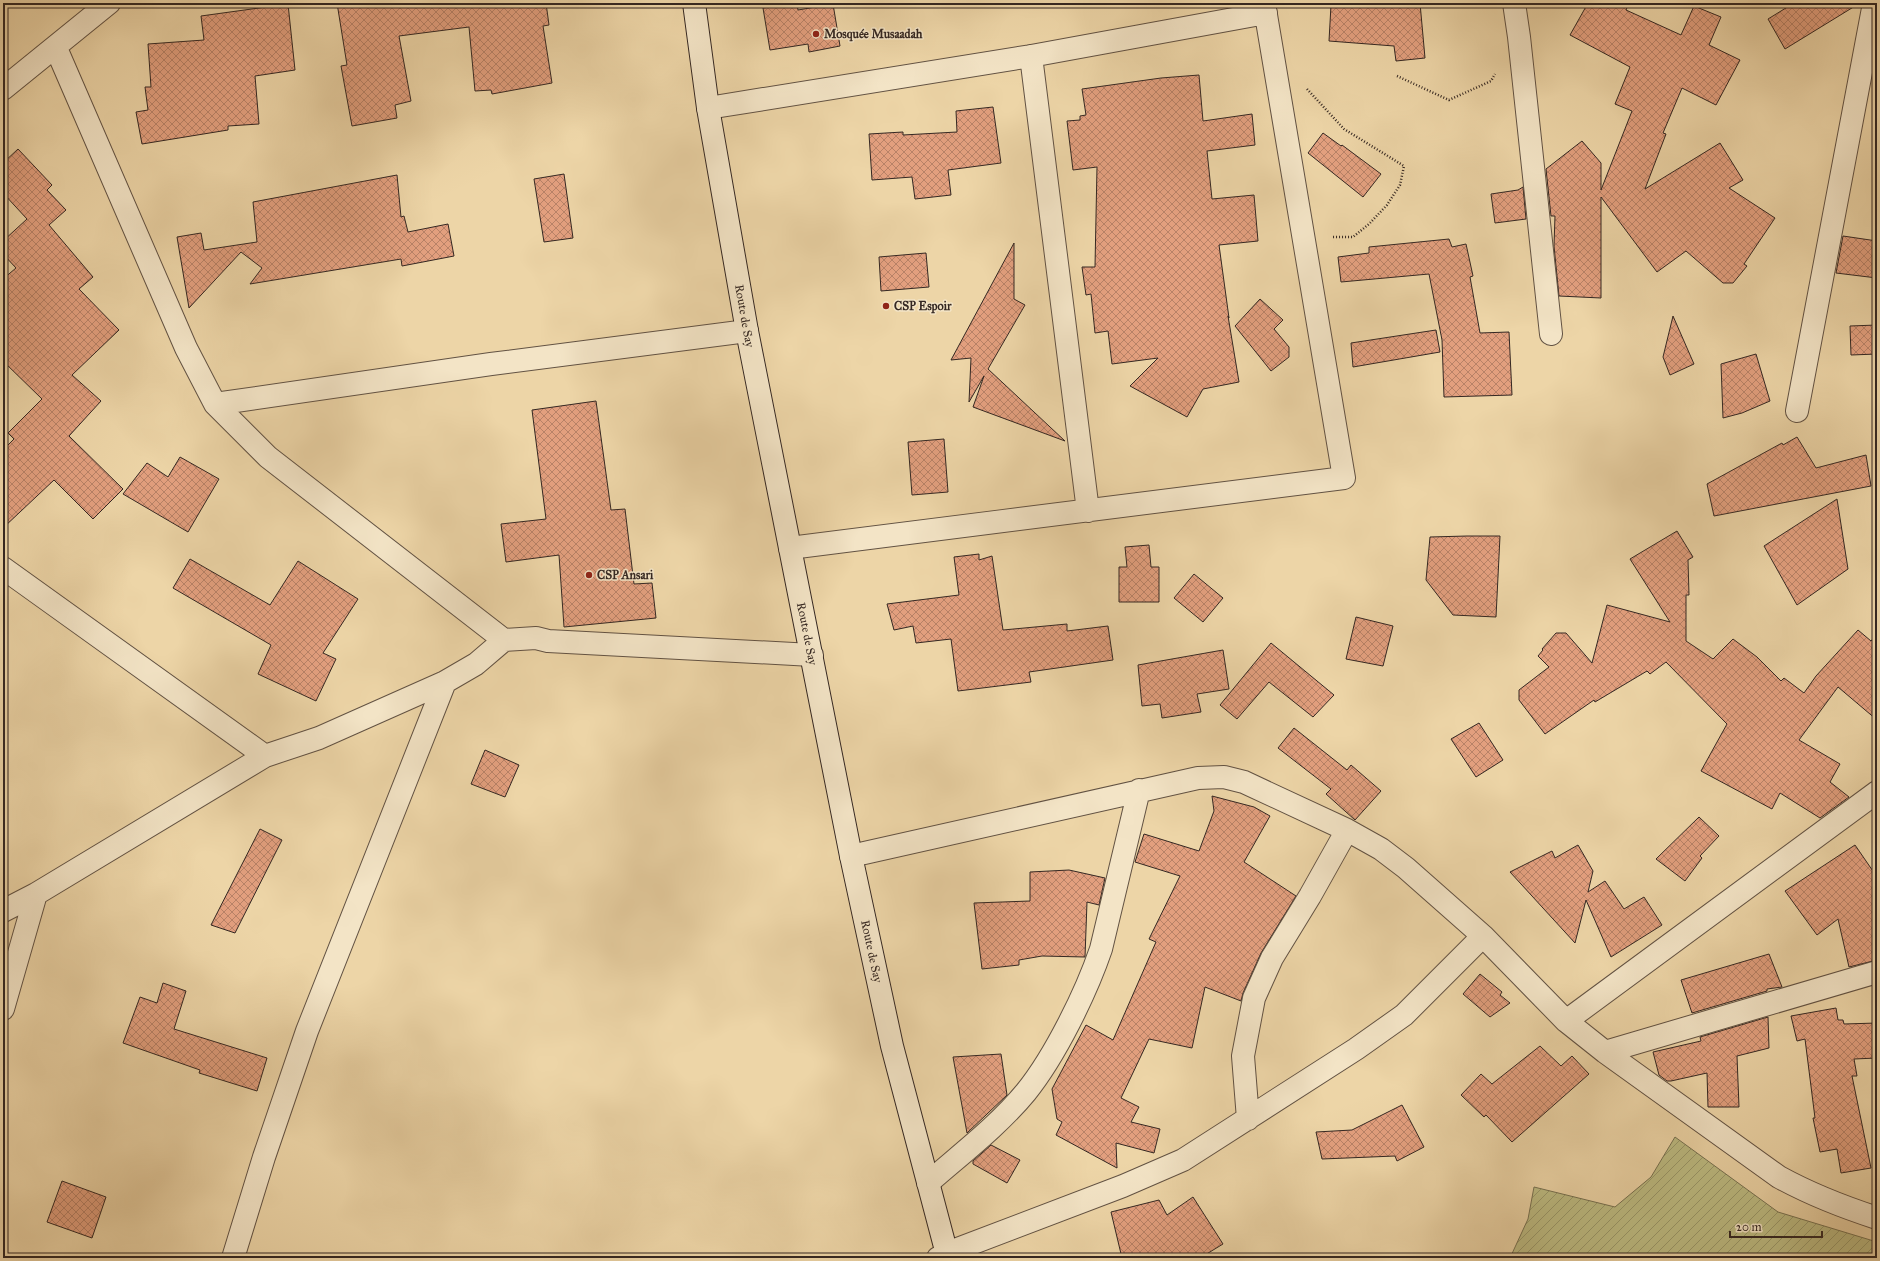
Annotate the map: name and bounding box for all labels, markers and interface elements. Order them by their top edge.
place label: Mosquée Musaadah [824,27,923,42]
marker: Mosquée Musaadah [811,29,821,39]
street label: Route de Say [732,283,757,349]
place label: CSP Espoir [894,299,952,314]
marker: CSP Espoir [881,301,891,311]
place label: CSP Ansari [597,568,654,582]
marker: CSP Ansari [584,570,594,580]
street label: Route de Say [794,601,820,667]
street label: Route de Say [858,919,885,984]
scale bar [1730,1213,1822,1239]
text: 20 m [1736,1220,1762,1234]

